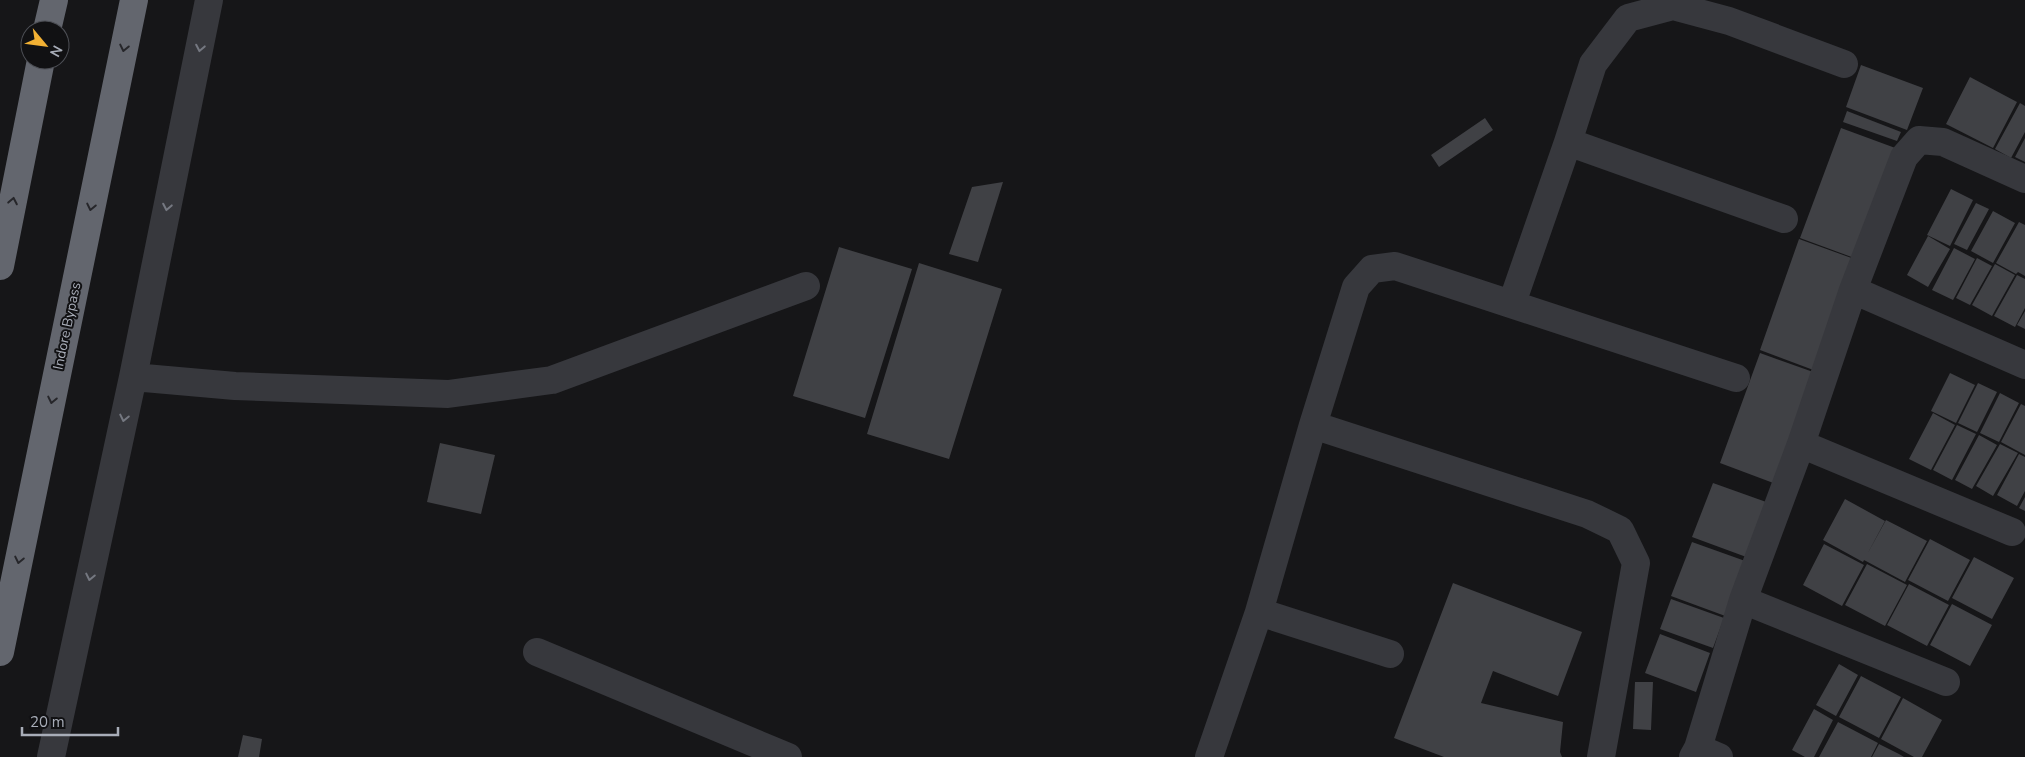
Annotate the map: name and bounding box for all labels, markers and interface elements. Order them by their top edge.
north arrow [20,20,70,70]
text: N [45,42,67,60]
one-way arrow [119,43,129,52]
one-way arrow [195,43,205,52]
one-way arrow [7,196,18,205]
one-way arrow [86,203,97,211]
one-way arrow [163,203,173,211]
street label: Indore Bypass [48,280,86,372]
one-way arrow [47,396,57,405]
one-way arrow [120,413,130,422]
one-way arrow [14,555,25,564]
one-way arrow [85,572,96,581]
scale bar [22,704,119,736]
text: 20 m [30,712,65,732]

